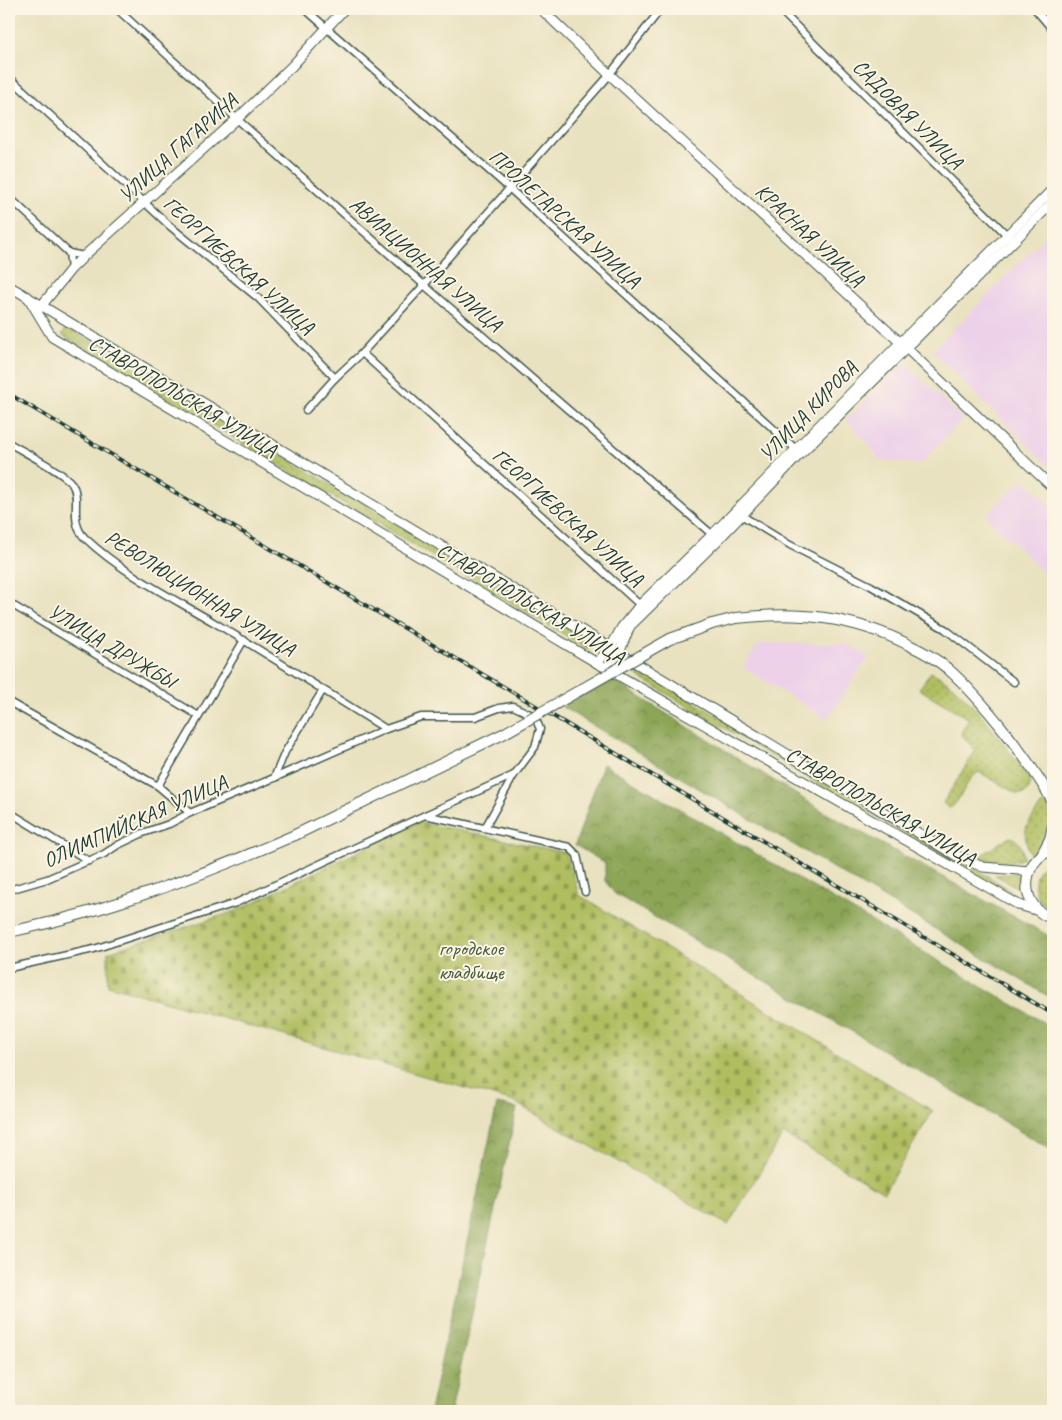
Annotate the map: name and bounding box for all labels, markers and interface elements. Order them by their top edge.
street label: САДОВАЯ УЛИЦА [848,54,969,175]
street label: УЛИЦА ГАГАРИНА [113,87,244,208]
street label: ПРОЛЕТАРСКАЯ УЛИЦА [484,143,647,293]
street label: КРАСНАЯ УЛИЦА [750,178,870,292]
street label: ГЕОРГИЕВСКАЯ УЛИЦА [158,190,320,340]
street label: АВИАЦИОННАЯ УЛИЦА [345,191,509,338]
street label: СТАВРОПОЛЬСКАЯ УЛИЦА [84,329,282,463]
street label: УЛИЦА КИРОВА [753,355,863,467]
street label: ГЕОРГИЕВСКАЯ УЛИЦА [487,442,649,592]
street label: РЕВОЛЮЦИОННАЯ УЛИЦА [100,524,301,663]
street label: СТАВРОПОЛЬСКАЯ УЛИЦА [432,536,630,670]
street label: УЛИЦА ДРУЖБЫ [44,598,184,696]
street label: СТАВРОПОЛЬСКАЯ УЛИЦА [781,741,981,871]
street label: ОЛИМПИЙСКАЯ УЛИЦА [39,769,231,873]
park label: городское кладбище [438,935,505,985]

